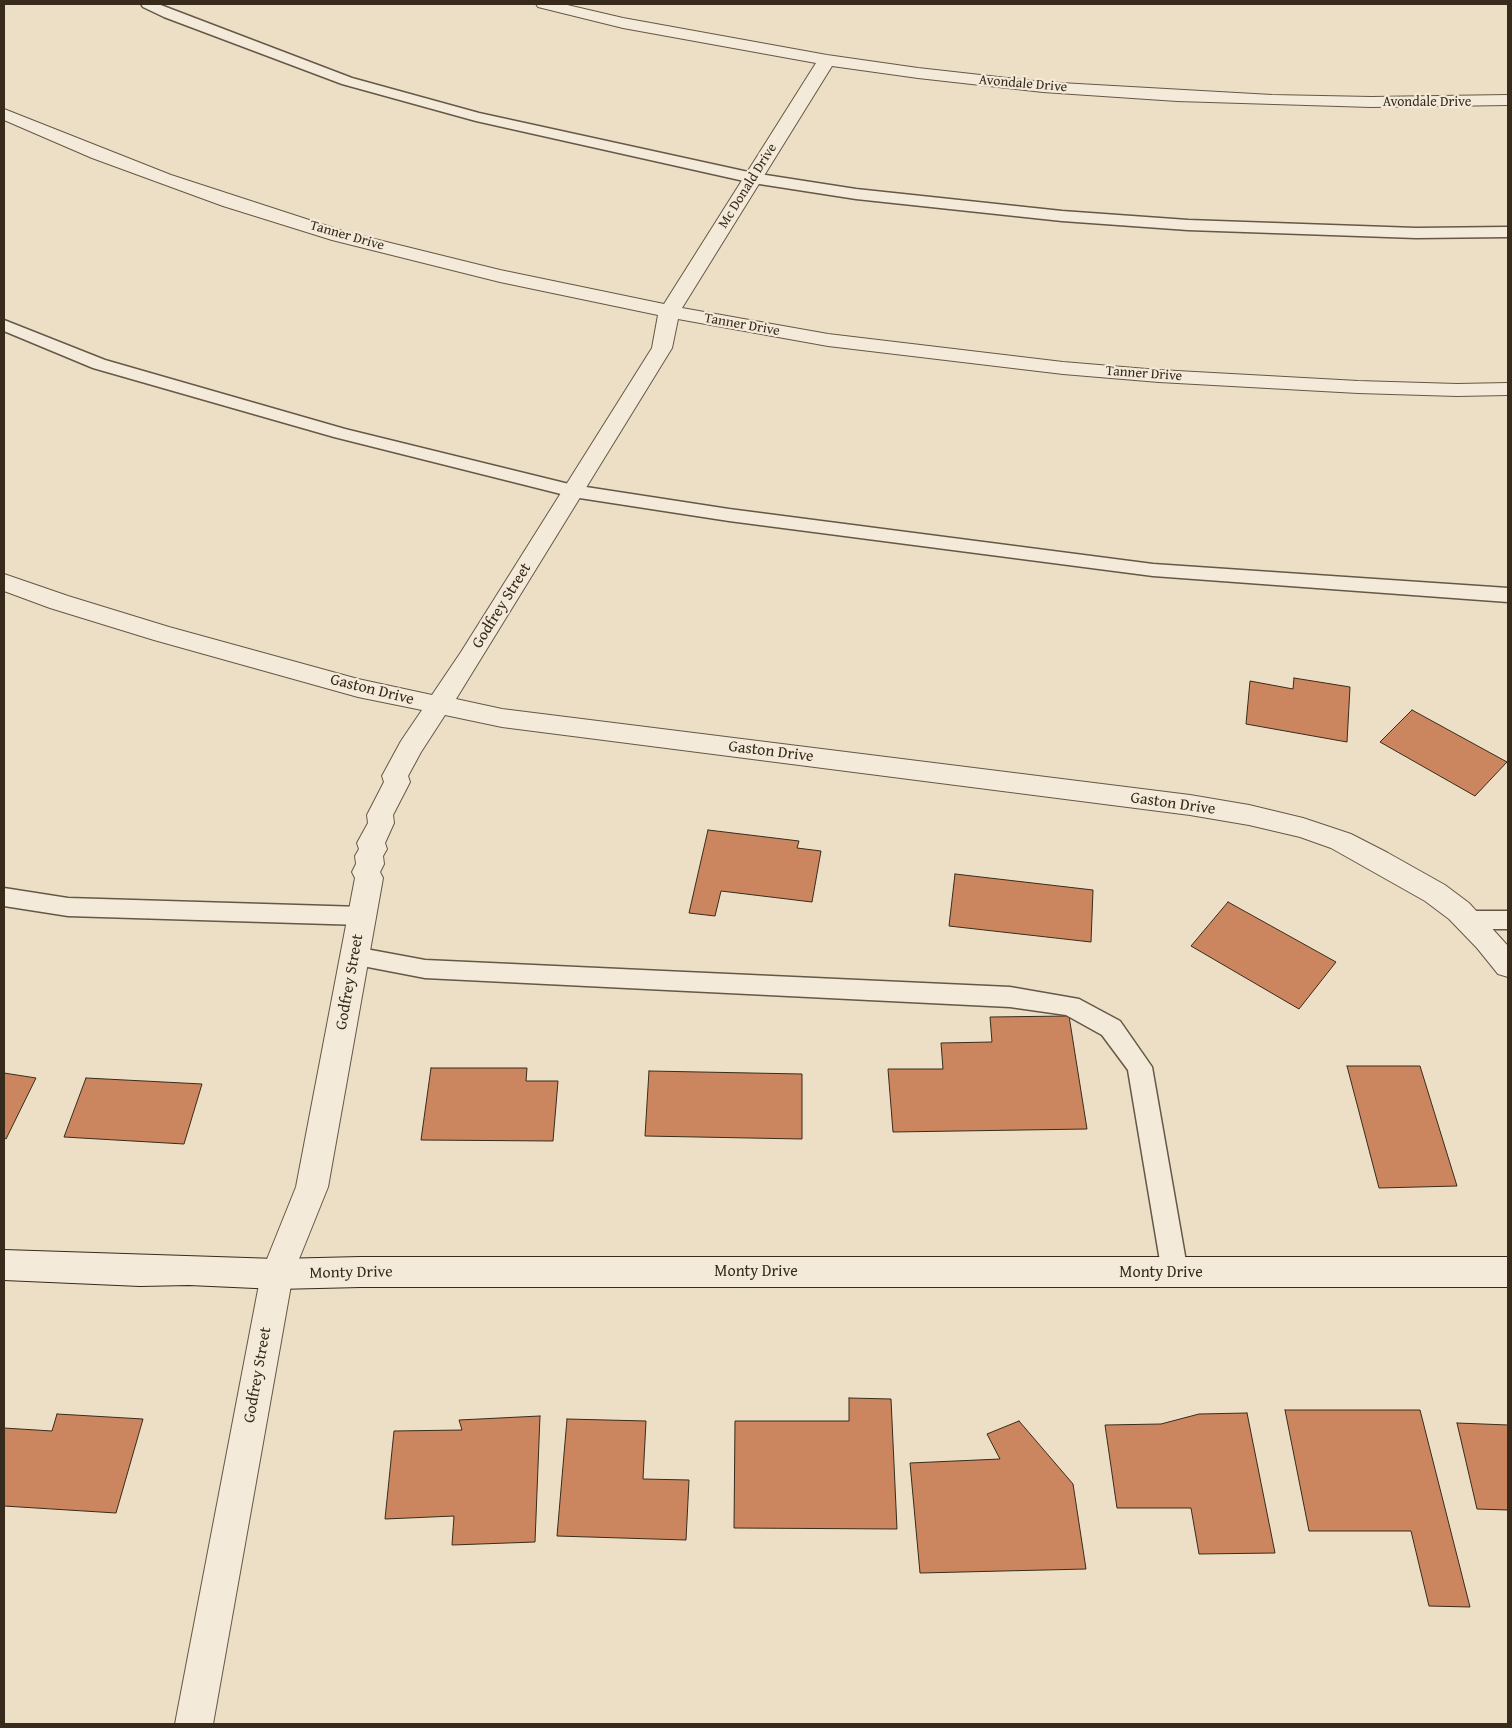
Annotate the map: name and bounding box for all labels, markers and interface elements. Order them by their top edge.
street label: Avondale Drive [978,72,1068,96]
street label: Avondale Drive [1383,94,1471,110]
street label: Mc Donald Drive [715,141,781,231]
street label: Tanner Drive [308,217,386,255]
street label: Tanner Drive [703,310,781,340]
street label: Tanner Drive [1105,363,1183,385]
street label: Godfrey Street [468,560,536,652]
street label: Gaston Drive [328,670,416,710]
street label: Gaston Drive [727,737,815,767]
street label: Gaston Drive [1129,789,1217,819]
street label: Godfrey Street [332,933,368,1031]
street label: Monty Drive [714,1262,798,1282]
street label: Monty Drive [309,1263,393,1283]
street label: Monty Drive [1119,1263,1203,1283]
street label: Godfrey Street [240,1326,276,1424]

